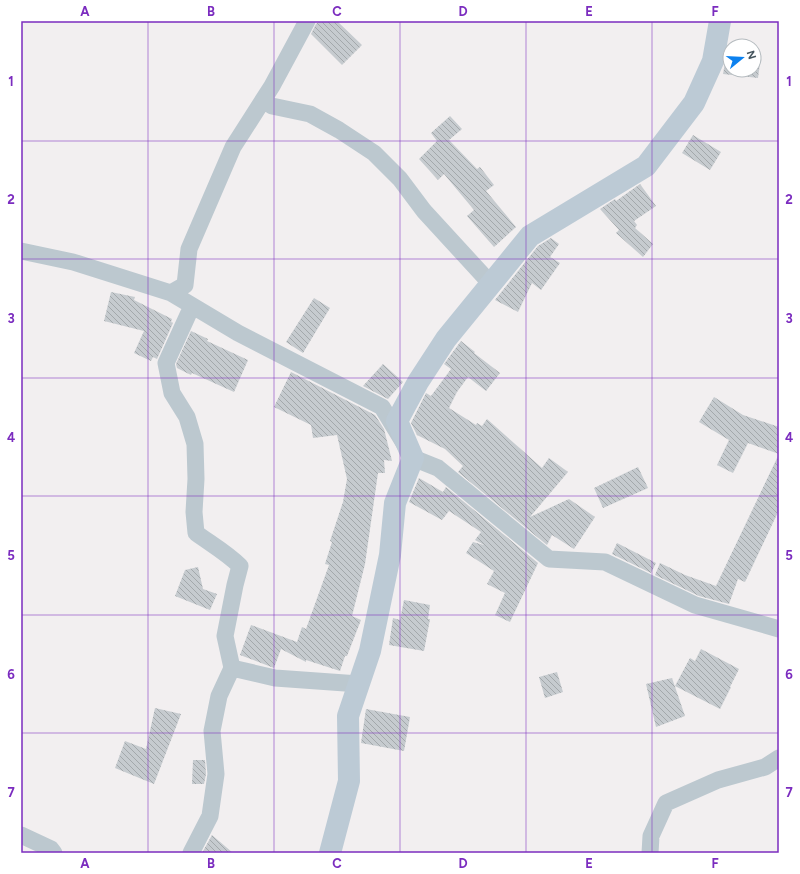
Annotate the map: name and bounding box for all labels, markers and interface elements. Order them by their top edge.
text: A [80,4,90,19]
text: B [207,4,215,19]
text: C [332,4,342,19]
text: D [458,4,468,19]
text: E [585,4,593,19]
text: F [711,4,719,19]
north arrow [722,38,762,78]
text: N [744,49,759,61]
text: 1 [8,74,14,89]
text: 1 [786,74,792,89]
text: 2 [7,192,15,207]
text: 2 [785,192,793,207]
text: 3 [7,311,15,326]
text: 3 [785,311,793,326]
text: 4 [7,430,15,445]
text: 4 [785,430,793,445]
text: 5 [7,548,15,563]
text: 5 [785,548,793,563]
text: 6 [7,667,15,682]
text: 6 [785,667,793,682]
text: 7 [7,785,15,800]
text: 7 [785,785,793,800]
text: A [80,856,90,871]
text: B [207,856,215,871]
text: C [332,856,342,871]
text: D [458,856,468,871]
text: E [585,856,593,871]
text: F [711,856,719,871]

